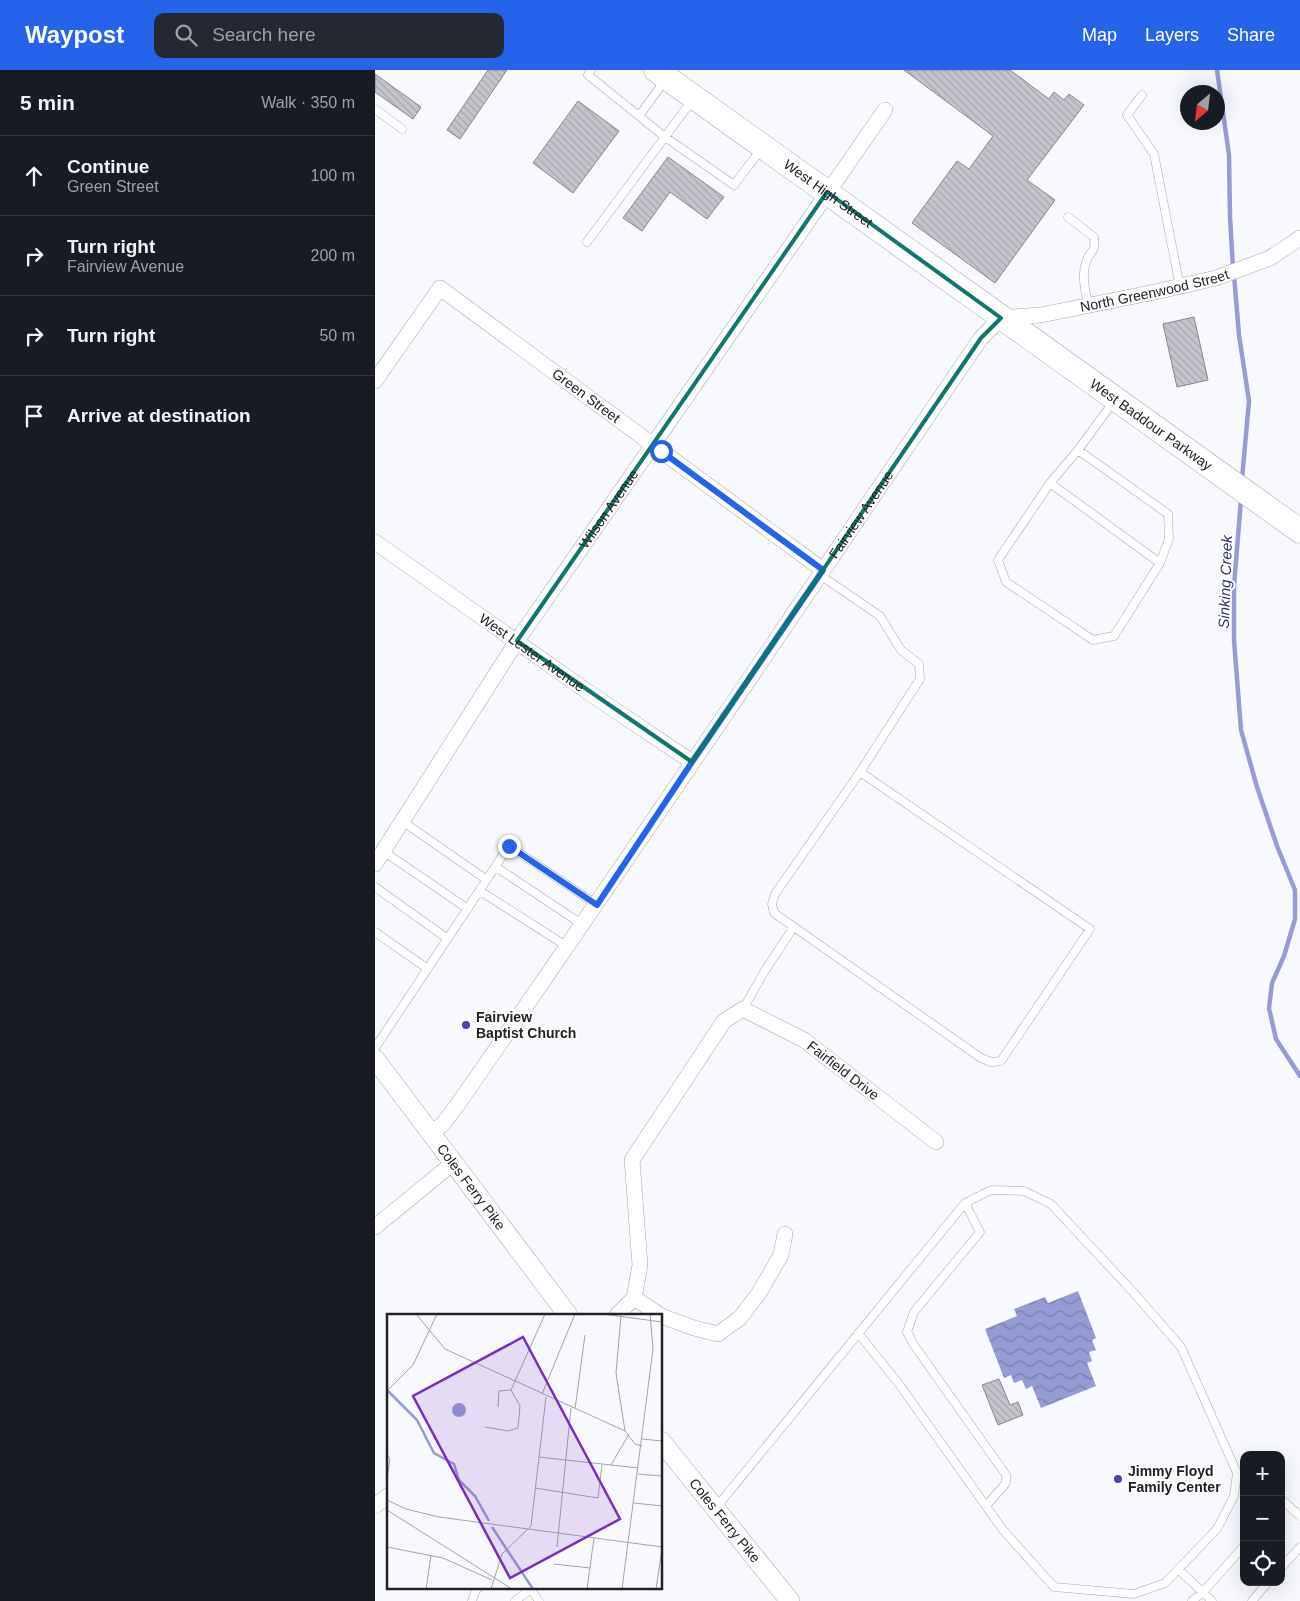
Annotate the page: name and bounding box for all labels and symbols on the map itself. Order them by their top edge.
north arrow [1180,85,1225,130]
street label: West High Street [781,156,876,231]
street label: North Greenwood Street [1079,266,1231,315]
street label: Green Street [549,365,623,426]
street label: West Baddour Parkway [1087,375,1215,474]
route start [650,440,673,463]
street label: Wilson Avenue [576,466,642,552]
street label: Fairview Avenue [826,467,897,561]
water label: Sinking Creek [1215,534,1235,629]
street label: West Lester Avenue [476,610,588,695]
route end [498,835,521,858]
place label: Fairview Baptist Church [476,1009,576,1041]
marker: Fairview Baptist Church [460,1019,472,1031]
street label: Fairfield Drive [804,1038,882,1103]
street label: Coles Ferry Pike [434,1141,509,1233]
inset map [387,1314,663,1588]
place label: Jimmy Floyd Family Center [1128,1463,1221,1495]
marker: Jimmy Floyd Family Center [1112,1473,1124,1485]
street label: Coles Ferry Pike [686,1475,764,1566]

